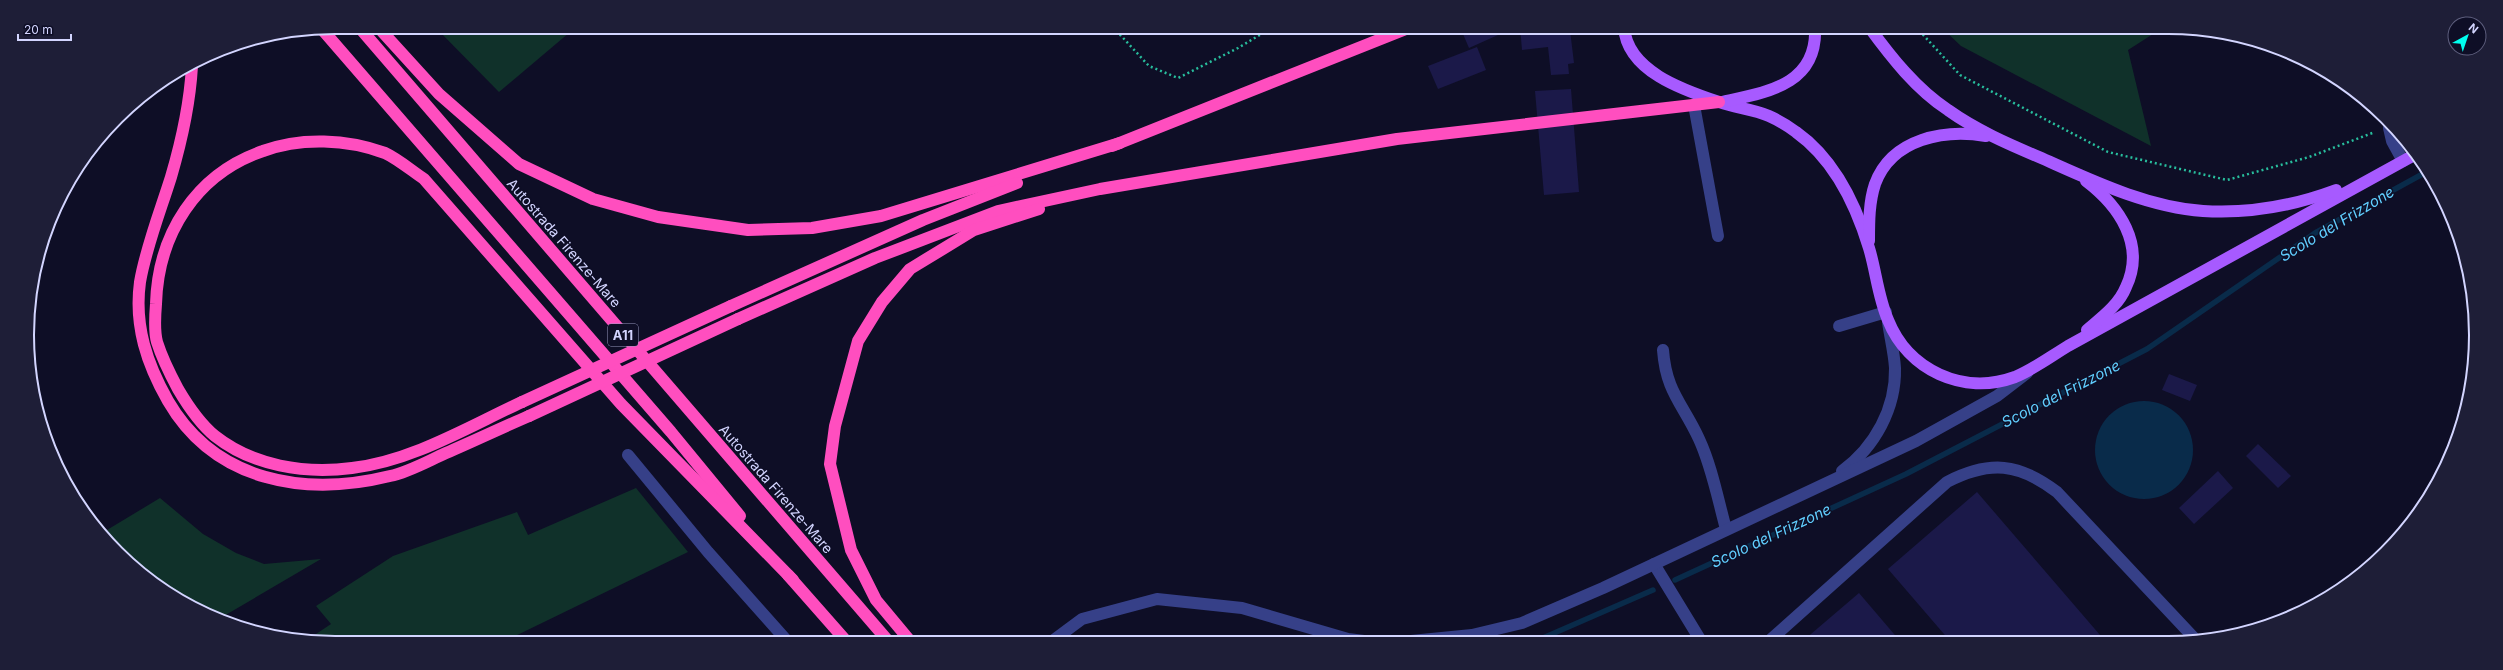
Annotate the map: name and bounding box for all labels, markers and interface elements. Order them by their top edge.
scale bar [18,16,71,42]
north arrow [2447,16,2487,56]
text: N [2466,20,2481,36]
text: 20 m [24,22,53,37]
street label: Autostrada Firenze-Mare [504,175,625,311]
water label: Scolo del Frizzone [2276,182,2398,265]
road number: A11 [608,324,638,346]
water label: Scolo del Frizzone [1998,355,2123,432]
street label: Autostrada Firenze-Mare [716,421,837,557]
water label: Scolo del Frizzone [1708,499,1834,572]

